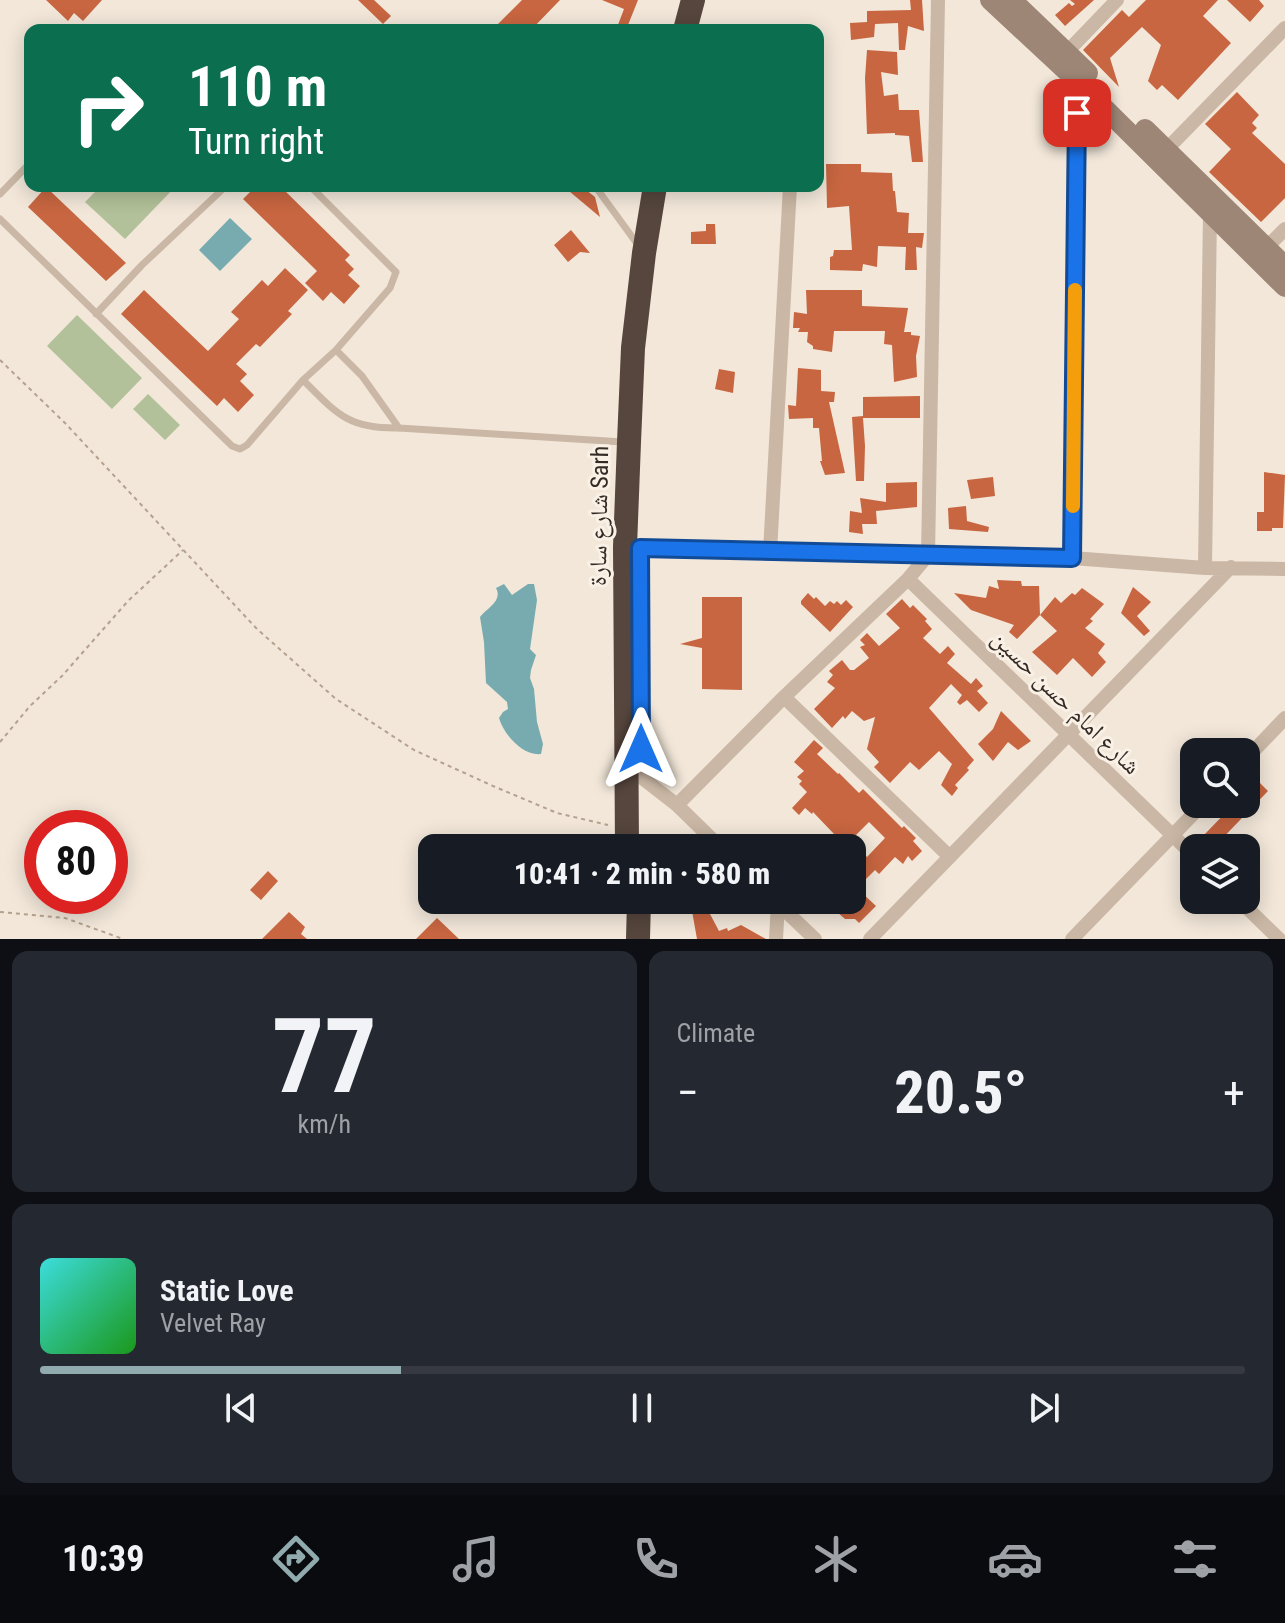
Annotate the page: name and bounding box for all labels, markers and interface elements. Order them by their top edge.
text: 110 m [188,54,327,120]
icon: right [56,56,160,160]
pin [1043,79,1111,147]
icon: arrive [1055,91,1099,135]
text: Turn right [188,121,324,163]
street label: شارع سارة Sarh [584,446,615,586]
street label: شارع امام حسن حسين [985,624,1146,781]
position arrow [599,707,683,791]
map controls [1180,738,1260,914]
button: search [1180,738,1260,818]
speed limit sign: 80 [24,810,128,914]
button: layers [1180,834,1260,914]
text: 10:41 · 2 min · 580 m [514,856,770,891]
text: 77 [272,996,377,1117]
text: Climate [677,1018,755,1048]
text: 20.5° [894,1057,1027,1128]
text: − [677,1067,699,1119]
text: + [1223,1067,1245,1119]
text: km/h [298,1109,351,1139]
text: Static Love [160,1273,294,1308]
text: Velvet Ray [160,1308,266,1338]
icon: previous [219,1386,263,1430]
icon: pause [620,1386,664,1430]
icon: next [1022,1386,1066,1430]
icon: directions [268,1531,324,1587]
icon: music [448,1531,504,1587]
icon: phone [628,1531,684,1587]
icon: climate [808,1531,864,1587]
icon: car [987,1531,1043,1587]
icon: filters [1167,1531,1223,1587]
text: 10:39 [62,1538,145,1580]

